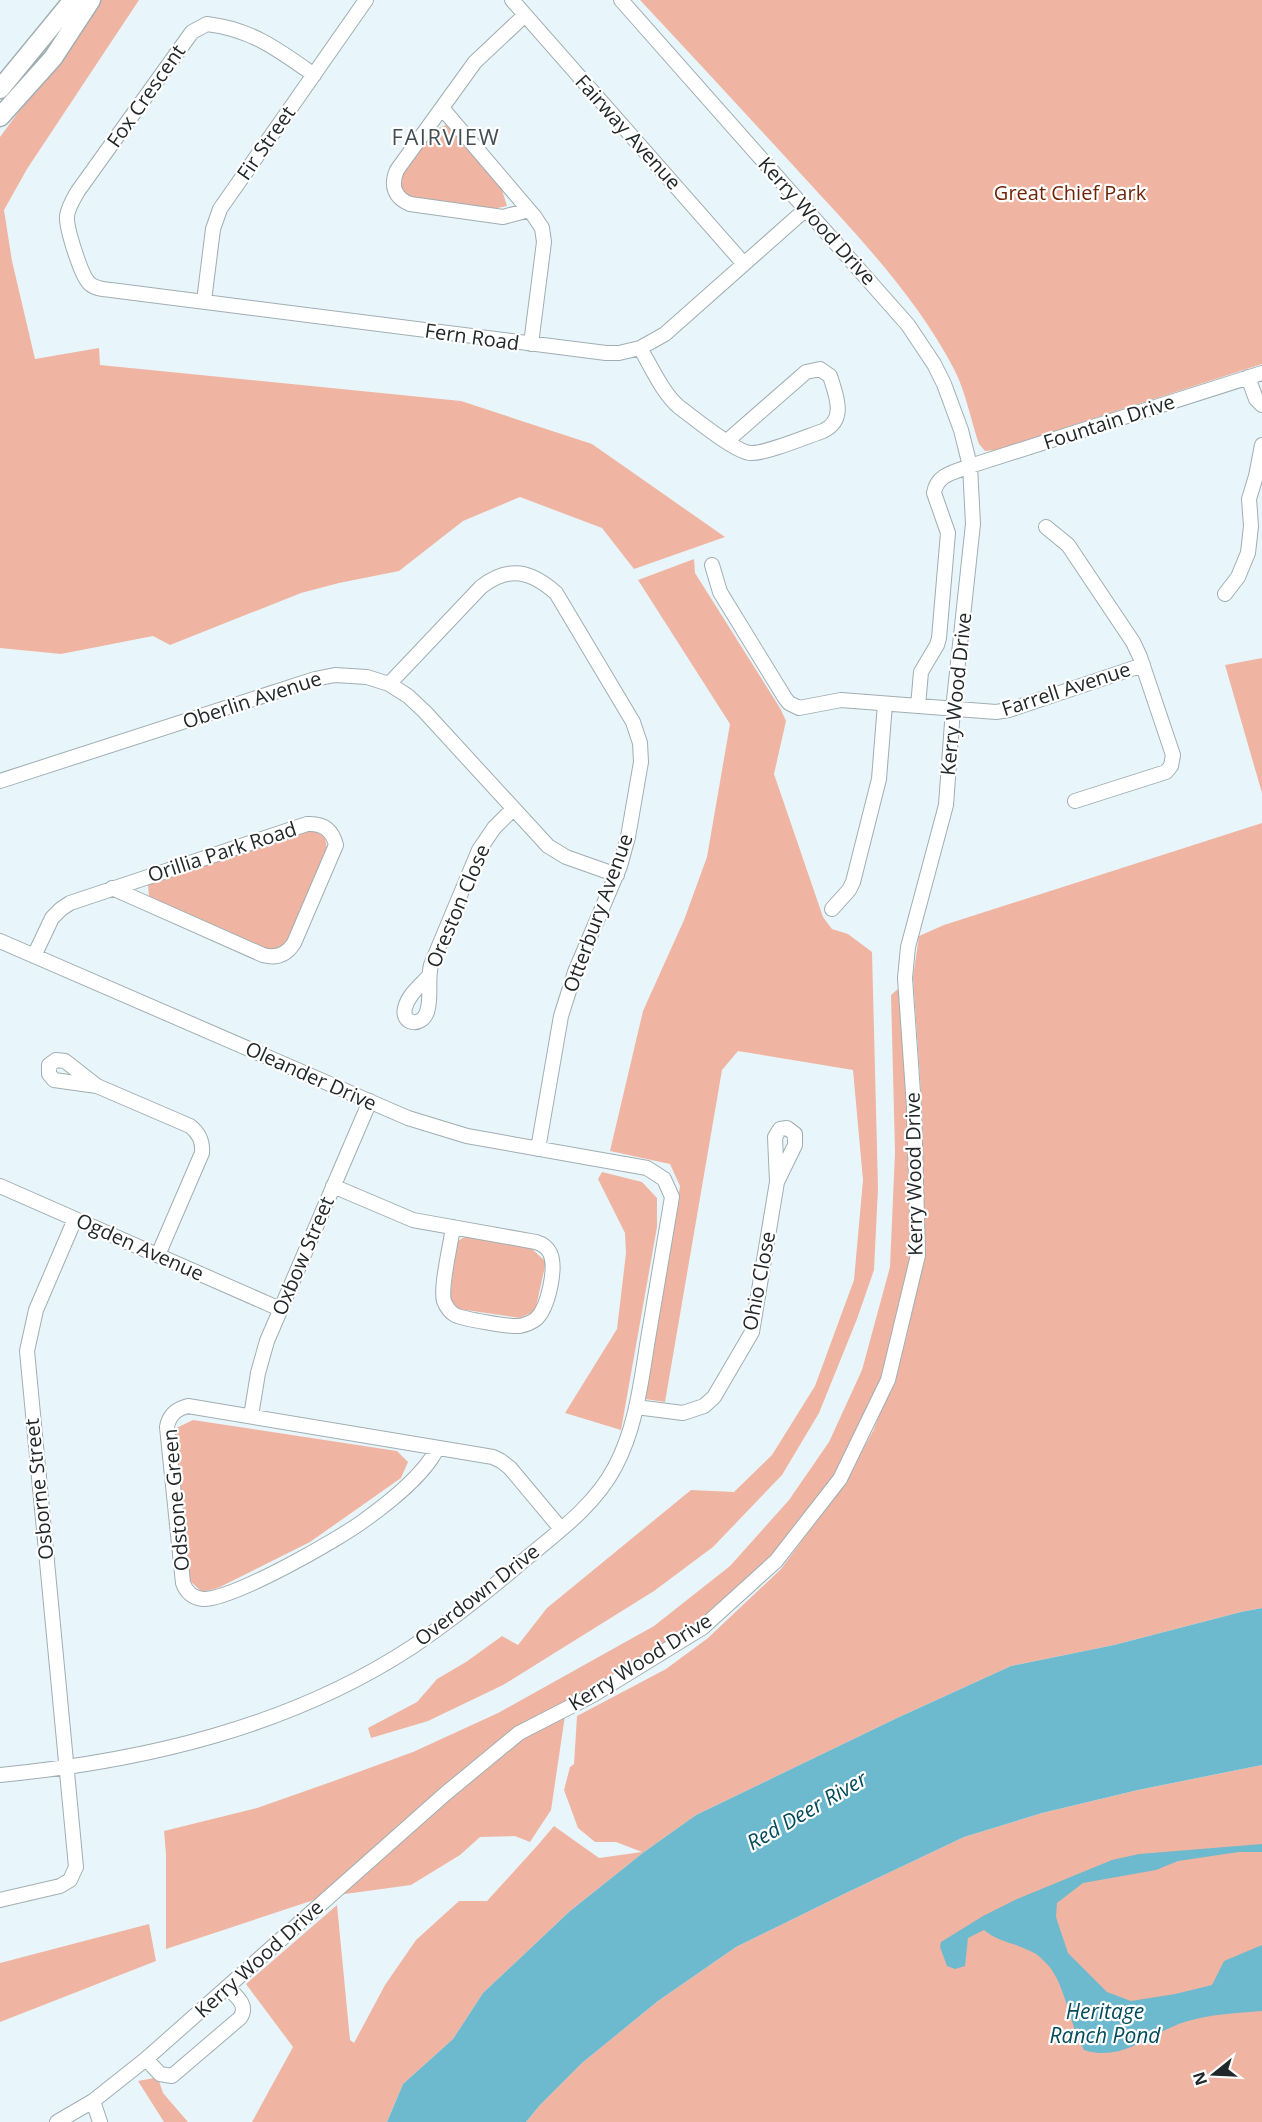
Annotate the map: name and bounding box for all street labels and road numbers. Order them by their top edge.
street label: Fox Crescent [100,39,191,153]
street label: Fairway Avenue [569,68,687,195]
street label: Fir Street [230,100,301,185]
street label: Kerry Wood Drive [752,151,882,291]
street label: Fern Road [423,317,521,356]
street label: Fountain Drive [1040,388,1178,455]
street label: Kerry Wood Drive [934,611,977,777]
street label: Farrell Avenue [998,655,1134,722]
street label: Oberlin Avenue [179,664,325,735]
street label: Orillia Park Road [144,815,300,888]
street label: Otterbury Avenue [556,830,639,996]
street label: Oreston Close [419,840,496,972]
street label: Oleander Drive [241,1035,381,1117]
street label: Kerry Wood Drive [899,1092,928,1256]
street label: Oxbow Street [265,1192,340,1319]
street label: Ogden Avenue [72,1206,208,1287]
street label: Ohio Close [736,1229,781,1333]
street label: Osborne Street [18,1417,59,1561]
street label: Odstone Green [156,1428,195,1572]
street label: Overdown Drive [409,1537,545,1652]
street label: Kerry Wood Drive [563,1607,716,1716]
street label: Kerry Wood Drive [189,1894,329,2024]

